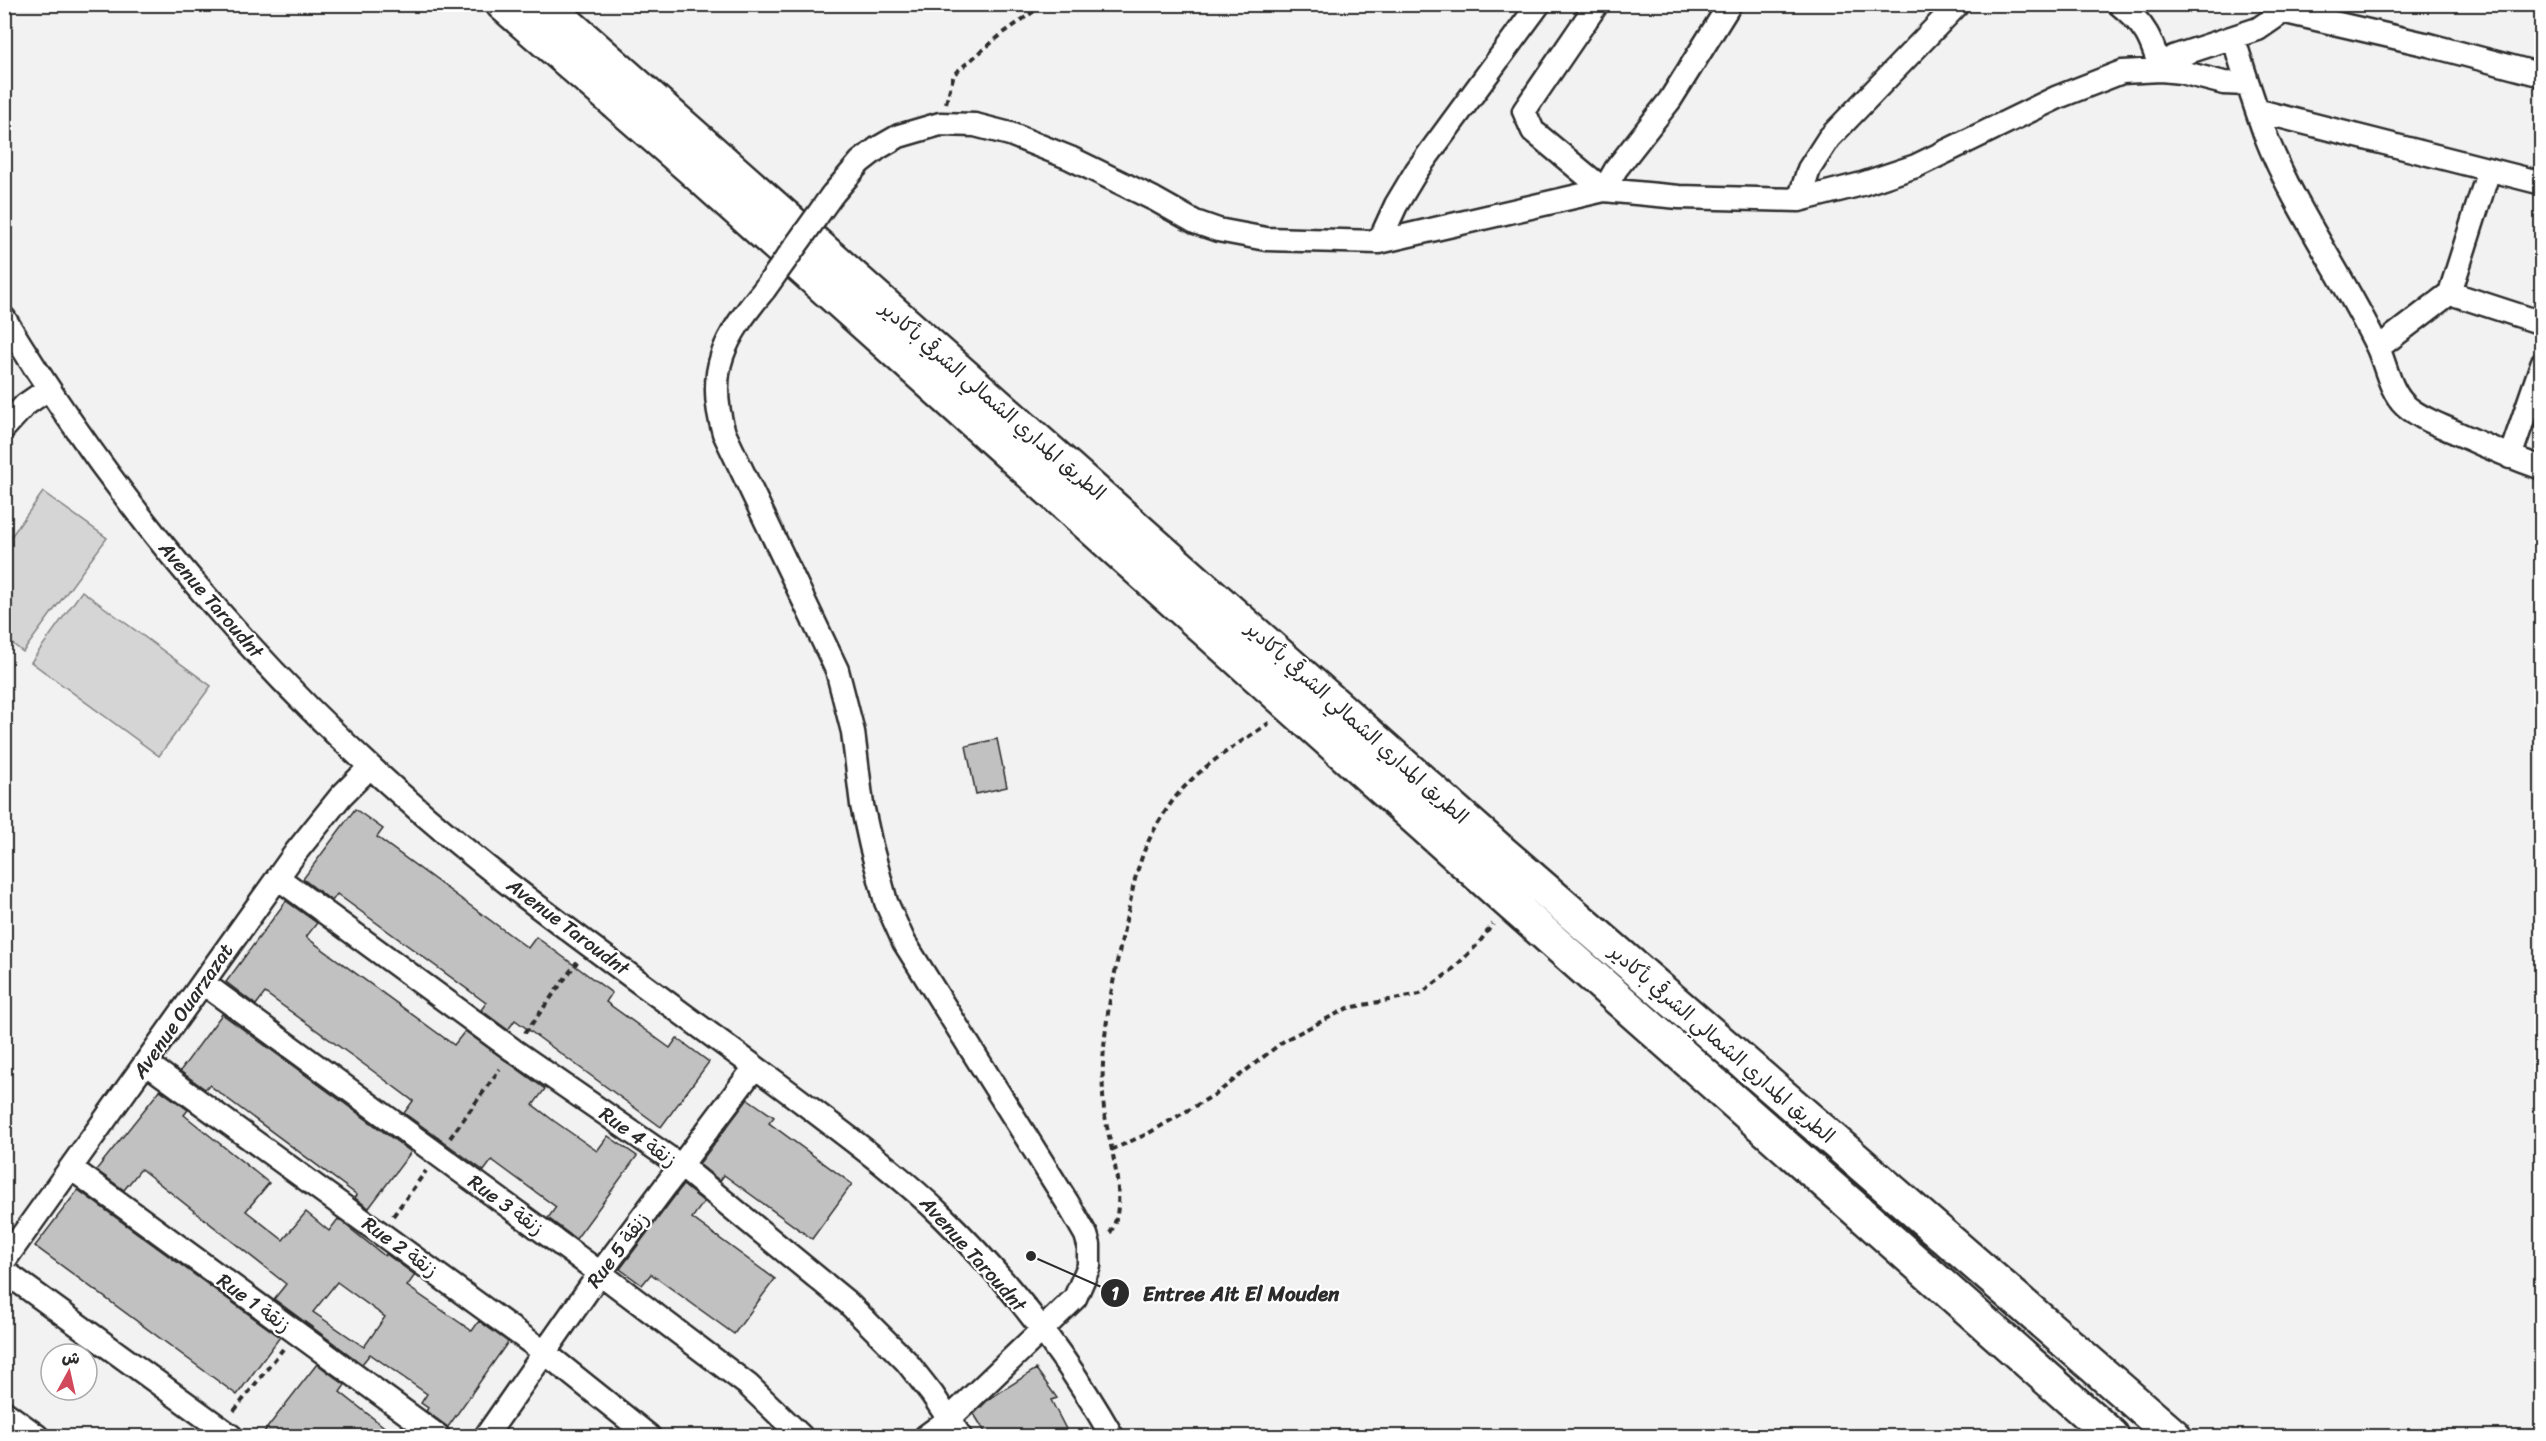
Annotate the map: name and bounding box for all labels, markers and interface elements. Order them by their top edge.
street label: الطريق المداري الشمالي الشرقي بأكادير [870,291,1114,509]
street label: Avenue Taroudnt [149,532,273,668]
street label: الطريق المداري الشمالي الشرقي بأكادير [1236,611,1477,833]
street label: Avenue Taroudnt [498,868,638,986]
street label: الطريق المداري الشمالي الشرقي بأكادير [1599,934,1843,1152]
street label: Avenue Ouarzazat [123,936,243,1087]
street label: Rue 4 زنقة [592,1097,684,1177]
street label: Rue 3 زنقة [460,1165,552,1245]
street label: Avenue Taroudnt [910,1187,1036,1321]
street label: Rue 5 زنقة [577,1204,659,1296]
street label: Rue 2 زنقة [354,1207,446,1287]
street label: Rue 1 زنقة [209,1264,299,1342]
callout: Entree Ait El Mouden [1100,1274,1351,1313]
text: Entree Ait El Mouden [1143,1275,1340,1313]
text: 1 [1111,1278,1119,1310]
north arrow [39,1342,99,1402]
text: ش [60,1342,82,1373]

